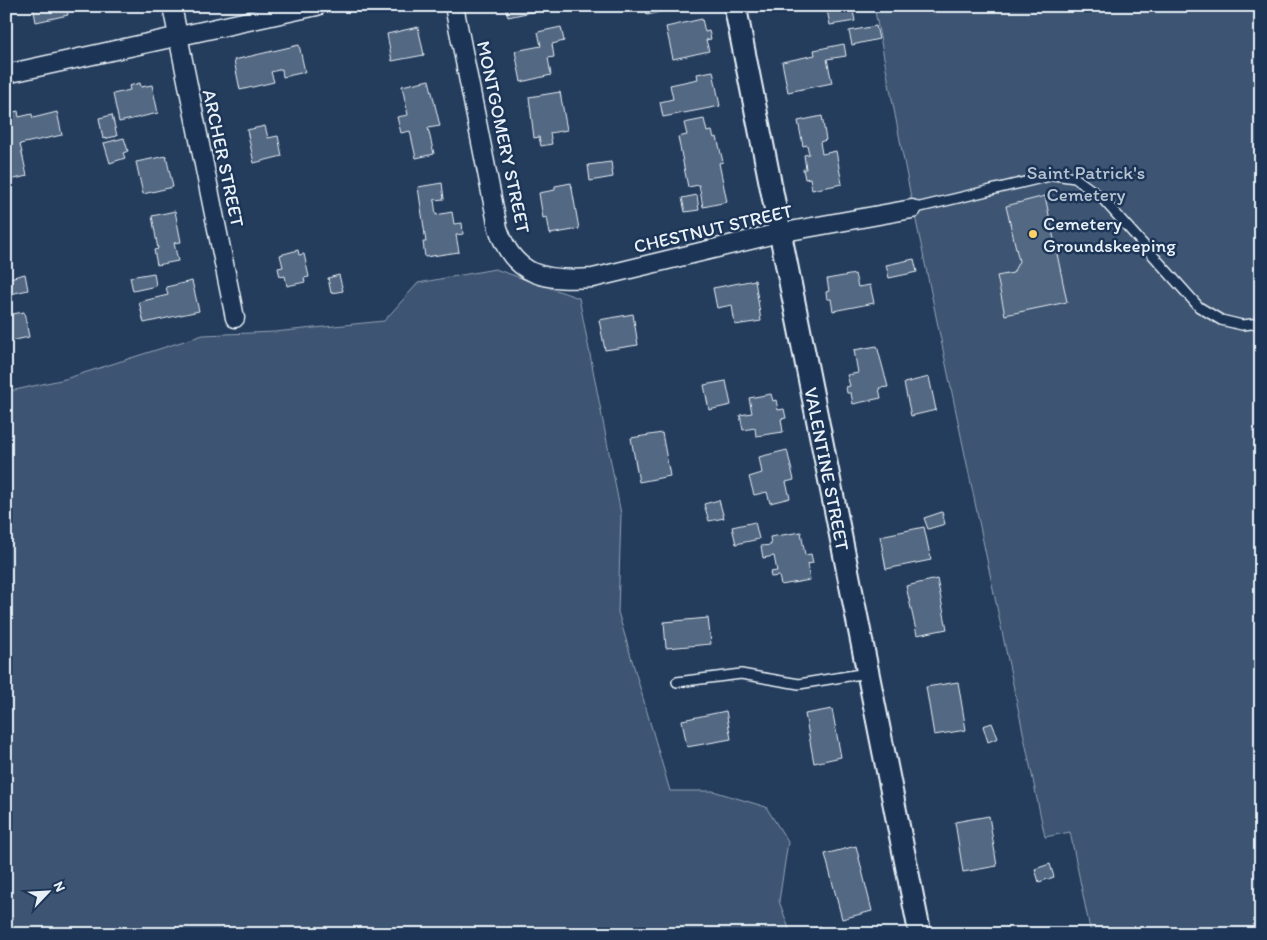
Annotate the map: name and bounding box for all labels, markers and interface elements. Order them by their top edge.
street label: MONTGOMERY STREET [472,39,535,236]
street label: ARCHER STREET [198,87,249,229]
park label: Saint Patrick's Cemetery [1027,161,1145,206]
street label: CHESTNUT STREET [631,199,795,258]
place label: Cemetery Groundskeeping [1043,212,1176,257]
marker: Cemetery Groundskeeping [1027,228,1039,240]
street label: VALENTINE STREET [799,385,854,553]
north arrow [22,868,72,918]
text: N [50,879,69,895]

